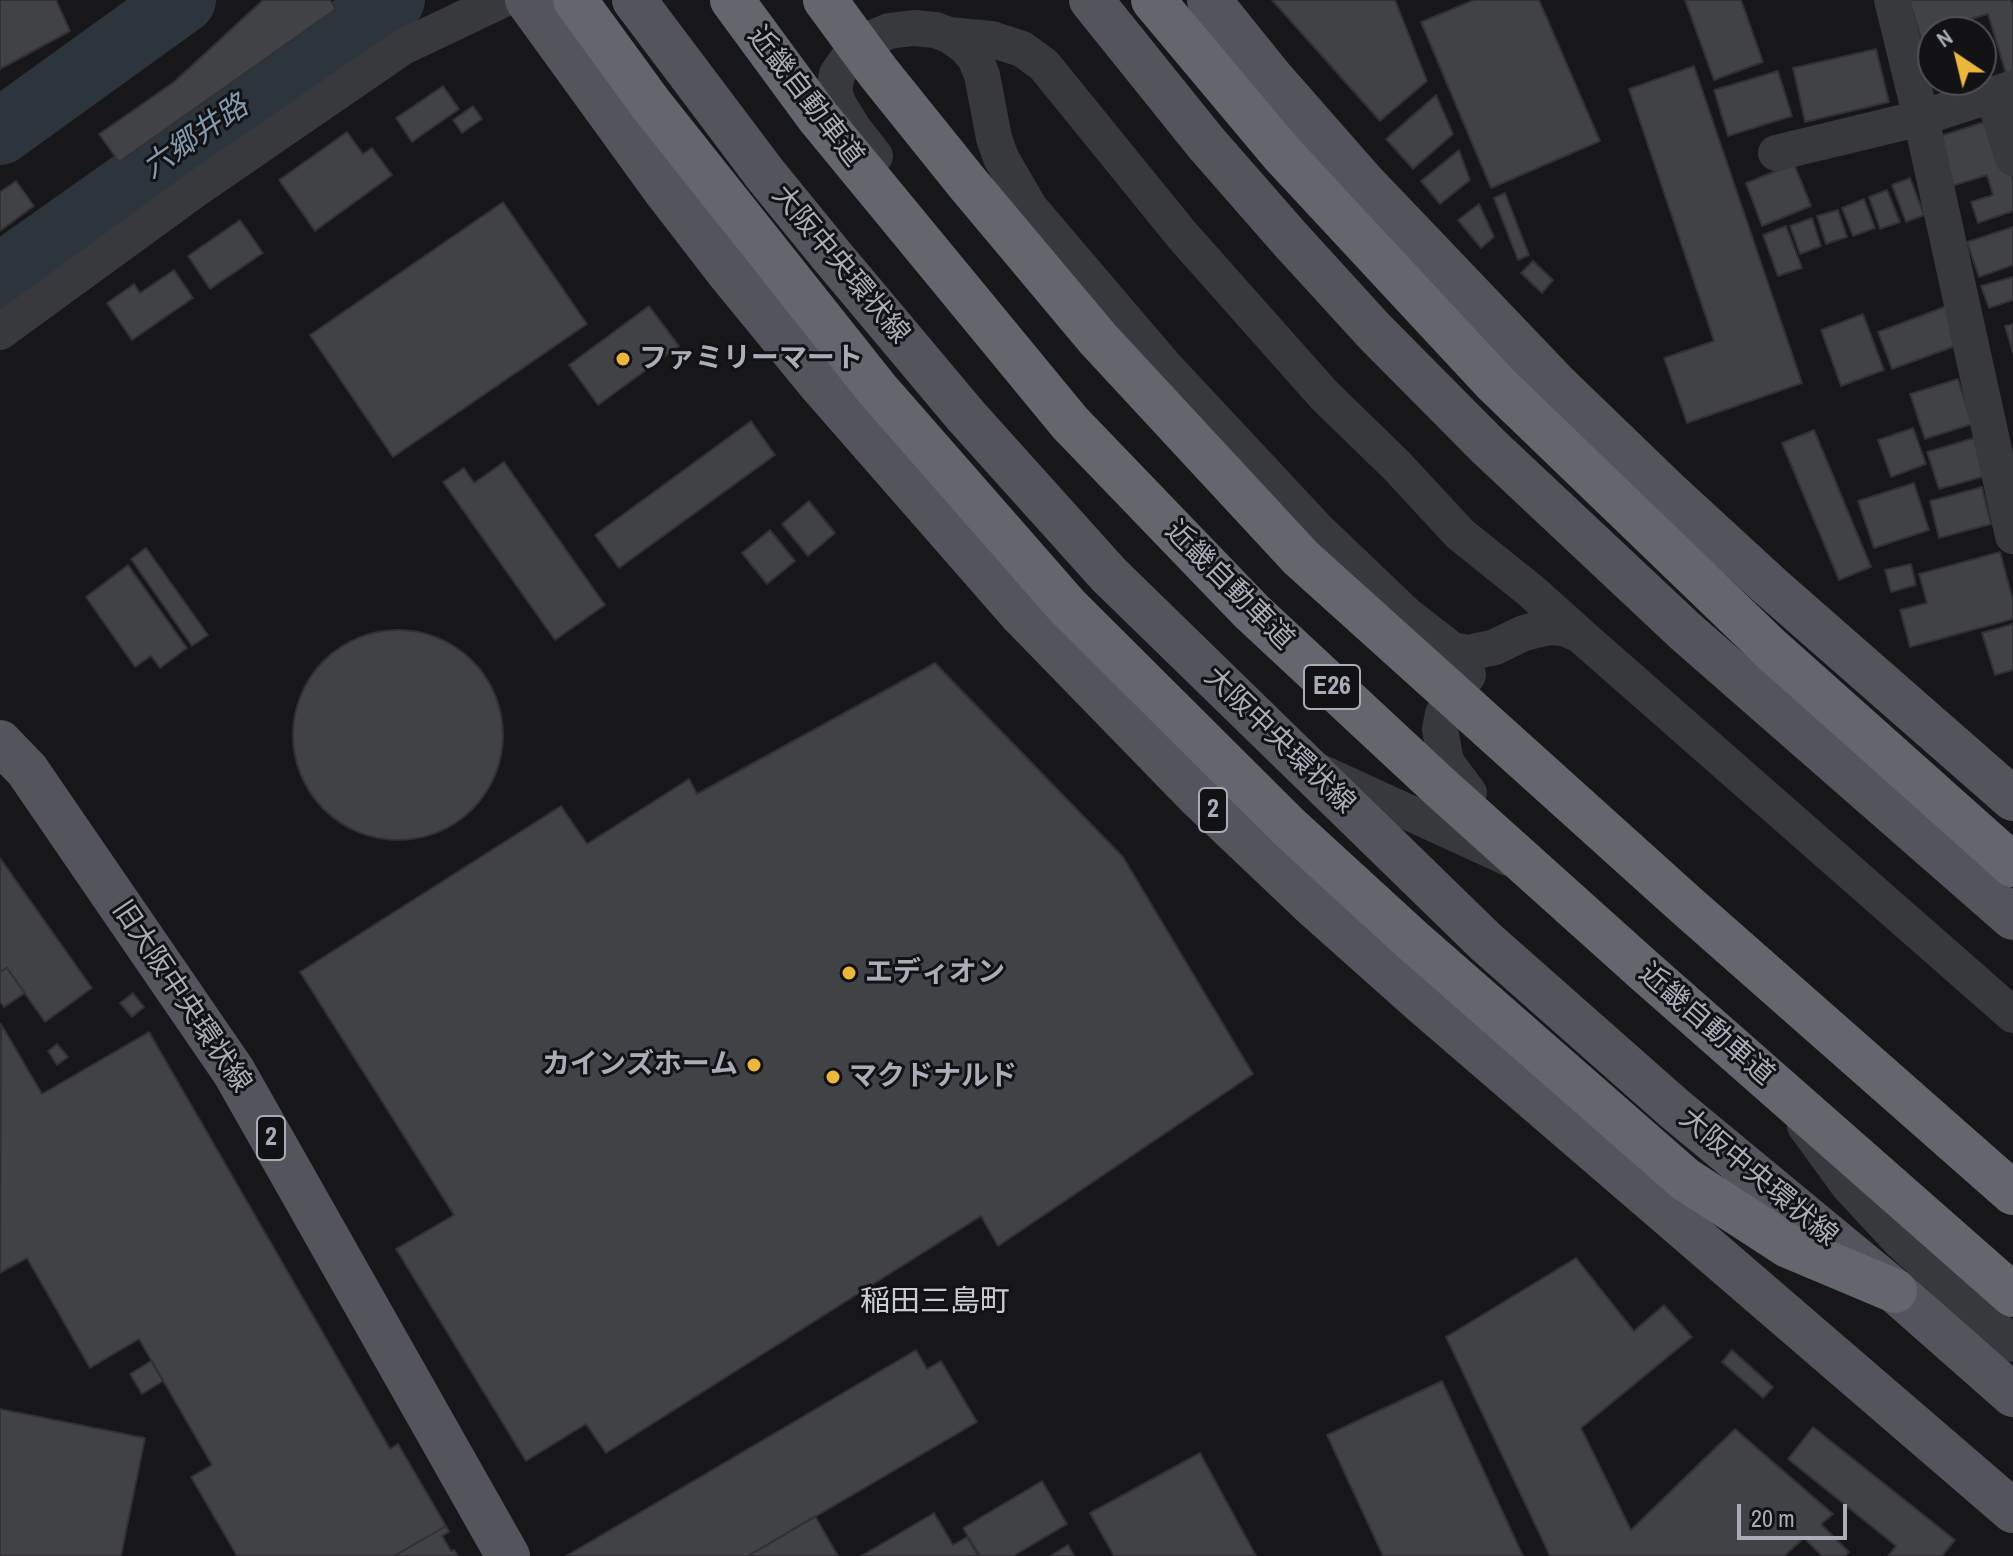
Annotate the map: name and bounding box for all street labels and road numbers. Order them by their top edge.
street label: 近畿自動車道 [740,20,870,174]
street label: 大阪中央環状線 [764,179,916,351]
street label: 近畿自動車道 [1158,515,1300,657]
street label: 大阪中央環状線 [1197,661,1361,821]
road number: E26 [1304,665,1360,709]
road number: 2 [1199,788,1227,832]
street label: 旧大阪中央環状線 [104,895,258,1099]
street label: 近畿自動車道 [1632,957,1780,1093]
street label: 大阪中央環状線 [1672,1102,1844,1254]
road number: 2 [257,1116,285,1160]

